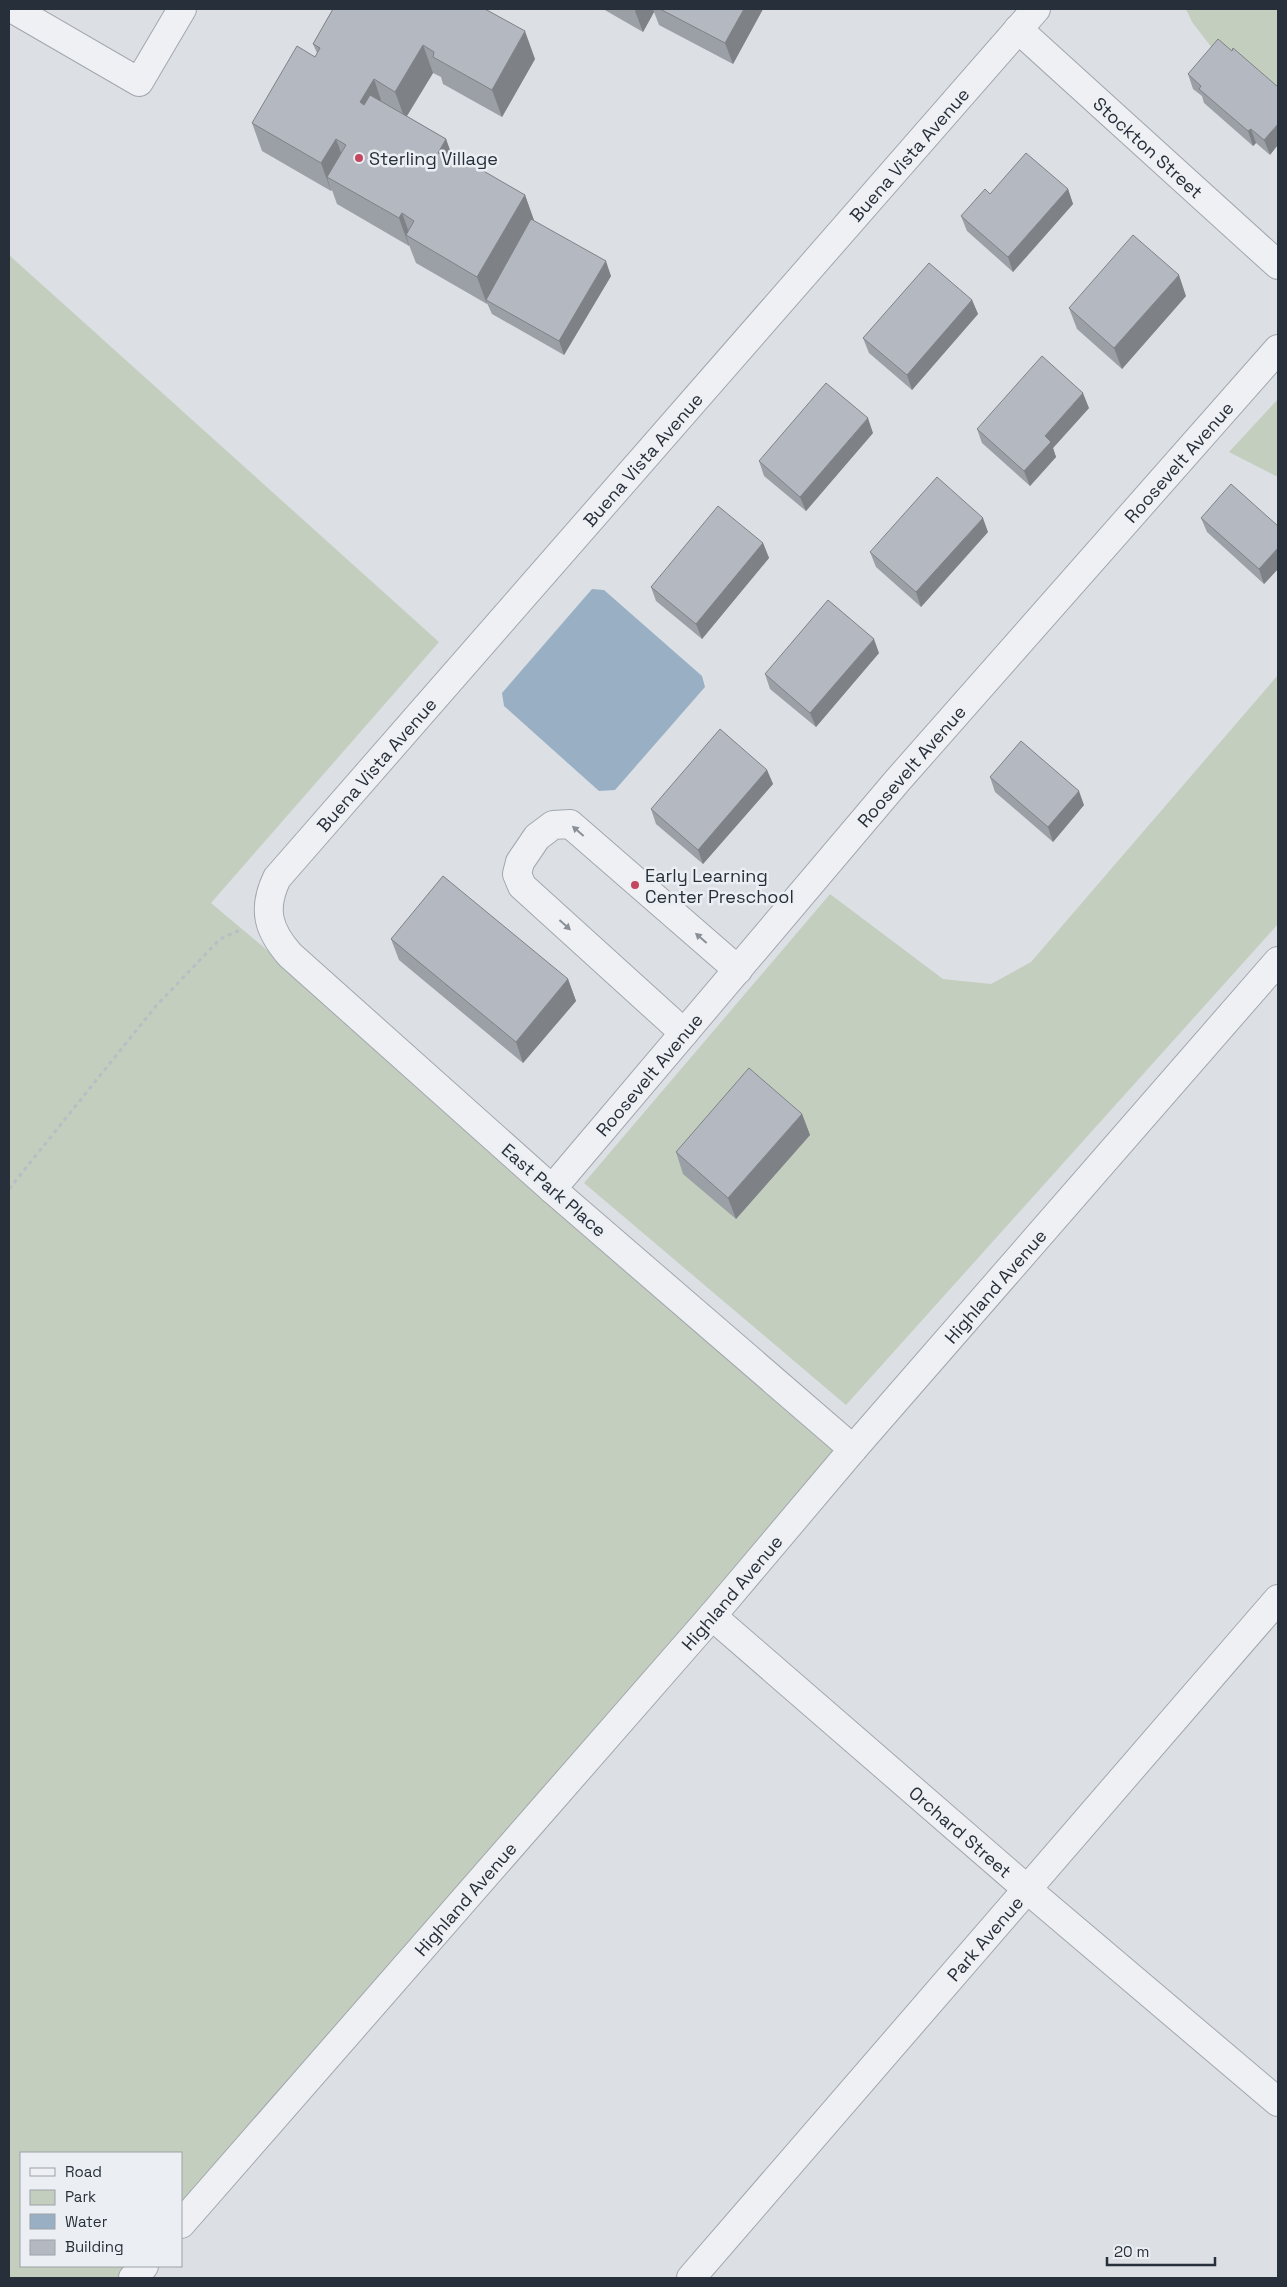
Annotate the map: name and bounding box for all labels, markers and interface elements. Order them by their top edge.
street label: Buena Vista Avenue [844,82,974,226]
street label: Stockton Street [1089,92,1208,203]
place label: Sterling Village [369,147,498,170]
marker: Sterling Village [353,152,365,164]
street label: Buena Vista Avenue [578,387,707,531]
street label: Roosevelt Avenue [1119,396,1238,527]
street label: Buena Vista Avenue [311,693,441,836]
street label: Roosevelt Avenue [852,700,970,832]
one-way arrow [573,825,585,837]
place label: Early Learning Center Preschool [645,864,794,908]
marker: Early Learning Center Preschool [629,879,641,891]
one-way arrow [559,919,571,931]
one-way arrow [695,932,707,944]
street label: Roosevelt Avenue [590,1008,707,1141]
street label: East Park Place [497,1138,611,1242]
street label: Highland Avenue [939,1224,1051,1348]
street label: Highland Avenue [676,1530,787,1655]
street label: Orchard Street [905,1781,1017,1882]
street label: Highland Avenue [409,1837,521,1961]
street label: Park Avenue [941,1891,1028,1986]
legend [20,2152,182,2267]
text: Road [65,2162,102,2181]
text: Park [65,2187,96,2206]
text: Water [65,2212,108,2231]
scale bar [1107,2234,1214,2266]
text: Building [65,2237,124,2256]
text: 20 m [1114,2242,1149,2261]

